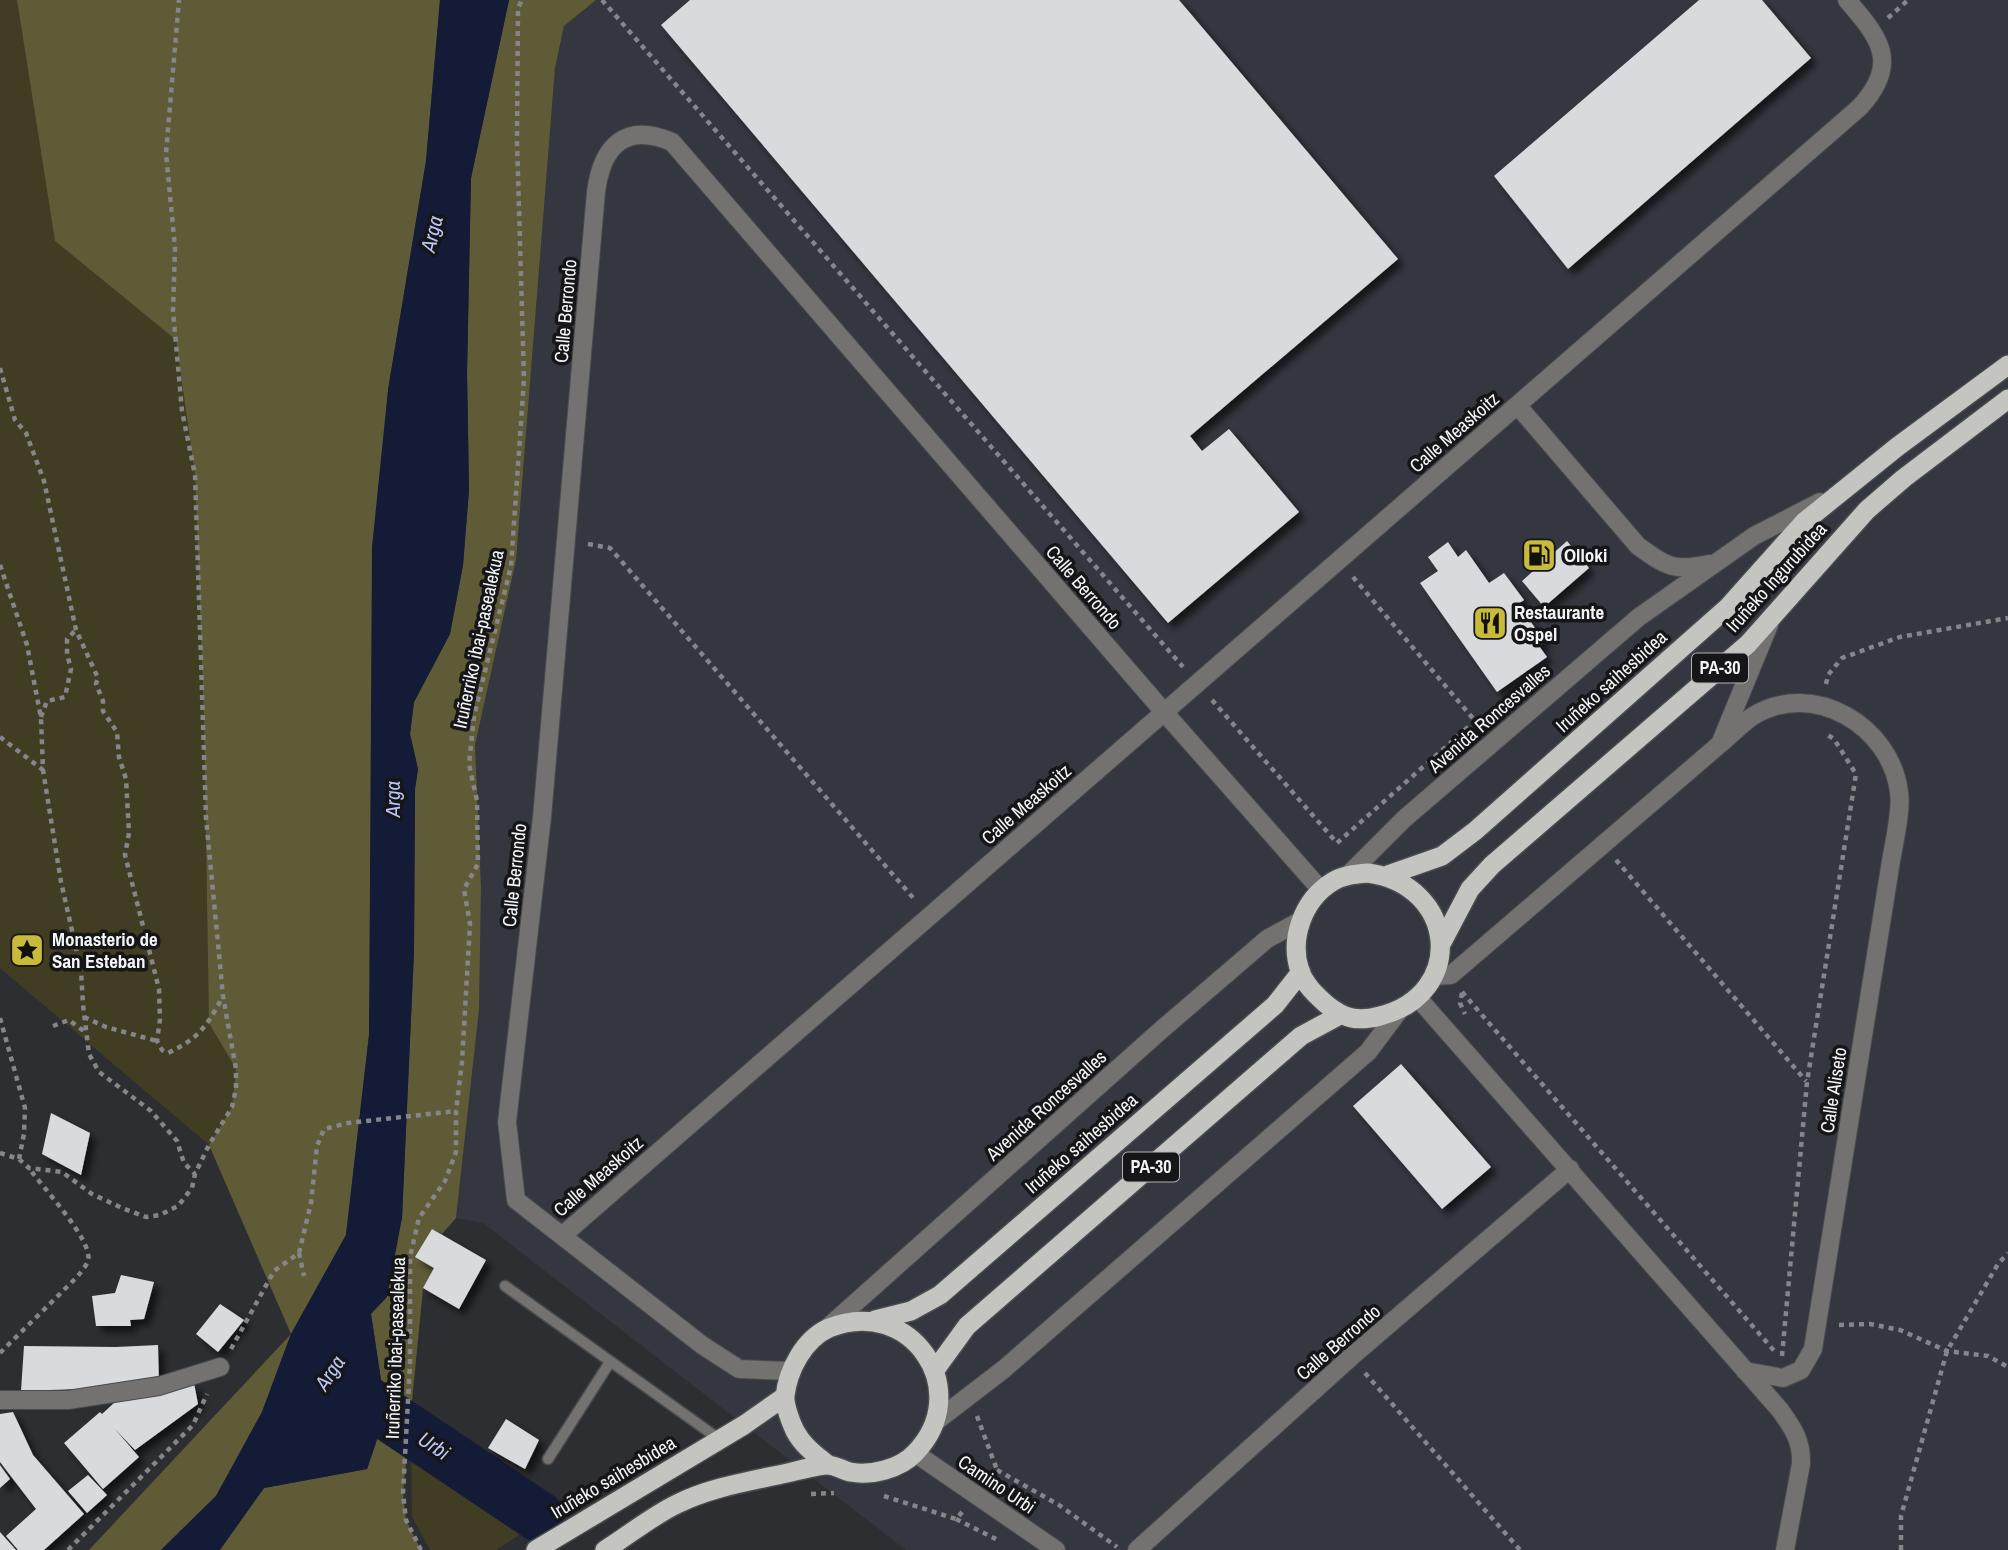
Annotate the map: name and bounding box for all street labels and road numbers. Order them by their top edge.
street label: Calle Berrondo [548,258,582,364]
street label: Calle Measkoitz [1404,386,1505,478]
street label: Iruñeko Ingurubidea [1720,516,1833,638]
street label: Calle Berrondo [1040,539,1128,635]
street label: Iruñerriko ibai-pasealekua [446,547,510,731]
street label: Iruñeko saihesbidea [1550,624,1672,738]
road number: PA-30 [1692,654,1748,682]
street label: Avenida Roncesvalles [1422,658,1556,779]
street label: Calle Measkoitz [976,758,1077,850]
street label: Calle Berrondo [496,822,532,928]
street label: Avenida Roncesvalles [979,1044,1112,1167]
street label: Calle Aliseto [1813,1045,1853,1135]
street label: Iruñeko saihesbidea [1019,1087,1143,1199]
street label: Calle Measkoitz [548,1130,649,1222]
road number: PA-30 [1123,1152,1179,1182]
street label: Iruñerriko ibai-pasealekua [379,1256,411,1439]
street label: Calle Berrondo [1290,1298,1386,1386]
street label: Iruñeko saihesbidea [546,1429,680,1525]
street label: Camino Urbi [953,1449,1041,1519]

